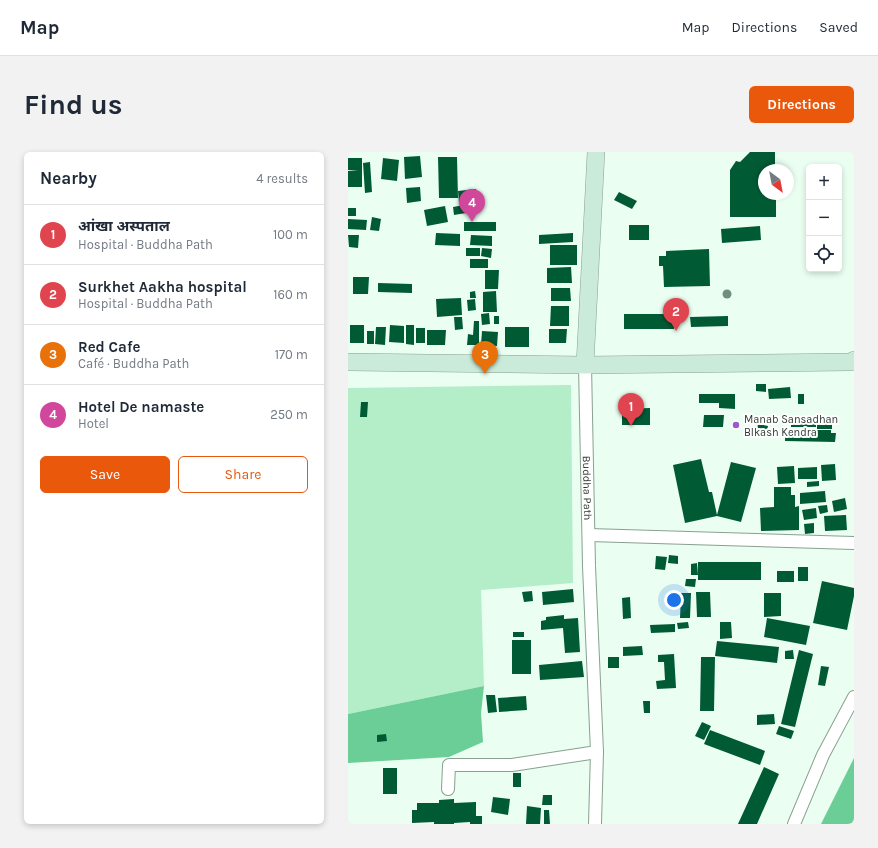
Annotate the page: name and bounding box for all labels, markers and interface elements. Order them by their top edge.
text: Map [20,17,59,39]
text: Map [682,19,710,36]
text: Directions [732,19,797,36]
text: Saved [819,19,858,36]
button: Directions [749,86,854,123]
text: Find us [24,88,123,121]
north arrow [758,164,794,200]
map controls [806,164,842,272]
button: + [806,164,842,200]
text: Nearby [40,168,97,188]
text: 4 results [256,171,308,186]
pin: 4 [459,189,485,222]
button: − [806,200,842,236]
text: आंखा अस्पताल [78,217,170,235]
text: 1 [51,227,55,242]
text: 100 m [273,227,308,242]
button: locate [806,236,842,272]
text: Hospital · Buddha Path [78,237,213,252]
text: Surkhet Aakha hospital [78,278,247,296]
text: 2 [49,287,57,302]
text: 160 m [273,287,308,302]
text: Hospital · Buddha Path [78,296,213,311]
pin: 2 [663,298,689,331]
text: Red Cafe [78,338,140,356]
pin: 3 [472,341,498,374]
text: 3 [49,347,57,362]
text: 170 m [275,347,308,362]
text: Café · Buddha Path [78,356,189,371]
pin: 1 [618,393,644,426]
text: Hotel De namaste [78,398,204,416]
text: 4 [49,407,57,422]
text: 250 m [270,407,308,422]
place label: Manab Sansadhan BIkash Kendra [744,413,838,439]
text: Hotel [78,416,109,431]
marker: Manab Sansadhan BIkash Kendra [731,420,741,430]
street label: Buddha Path [580,455,594,521]
button: Save [40,456,170,493]
button: Share [178,456,308,493]
your location [664,590,684,610]

